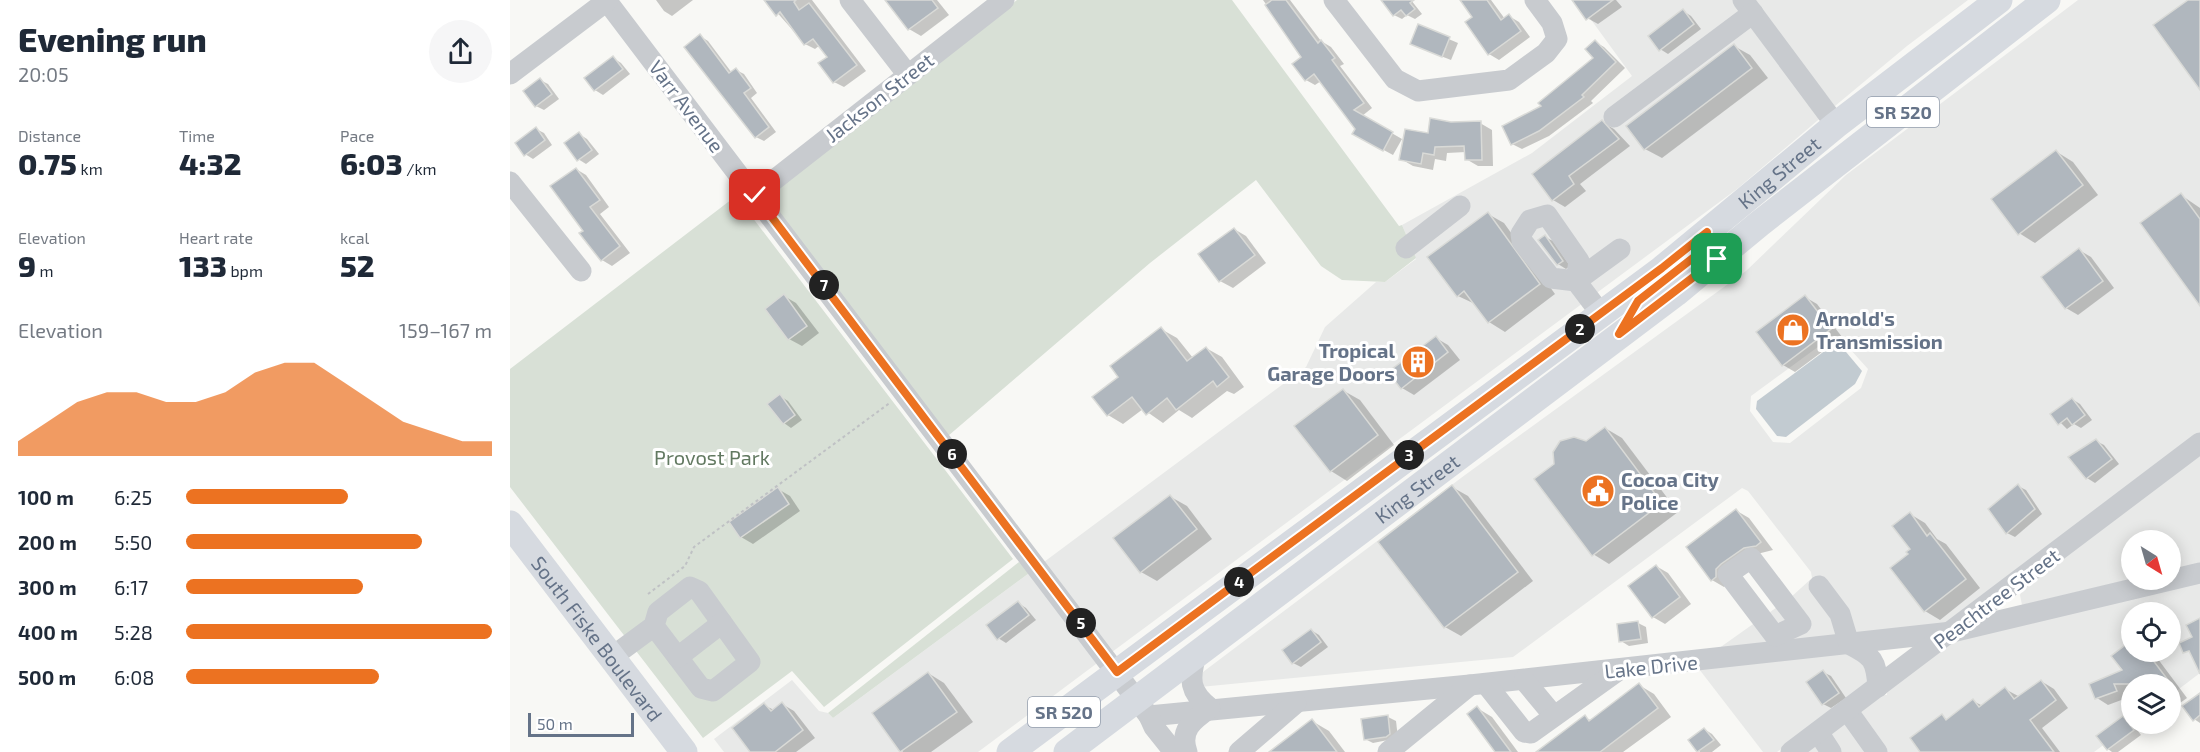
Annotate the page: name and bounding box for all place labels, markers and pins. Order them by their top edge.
pin [729,169,780,220]
pin [1691,233,1742,284]
pin: 7 [809,270,839,300]
place label: Arnold's Transmission [1816,306,1943,353]
shop icon: Arnold's Transmission [1775,312,1811,348]
pin: 2 [1565,314,1595,344]
place label: Tropical Garage Doors [1267,338,1395,385]
building icon: Tropical Garage Doors [1400,344,1436,380]
pin: 6 [937,439,967,469]
pin: 3 [1394,440,1424,470]
place label: Cocoa City Police [1621,467,1720,514]
public building icon: Cocoa City Police [1580,473,1616,509]
pin: 4 [1224,567,1254,597]
pin: 5 [1066,608,1096,638]

